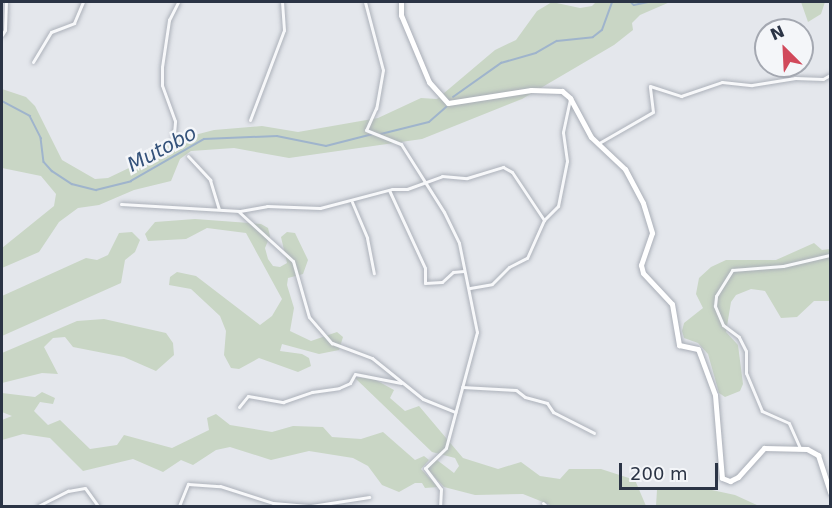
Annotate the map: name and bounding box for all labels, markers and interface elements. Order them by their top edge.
north arrow [754,18,814,78]
text: N [767,22,787,44]
water label: Mutobo [123,121,201,177]
scale bar [622,451,721,489]
text: 200 m [630,463,688,484]

